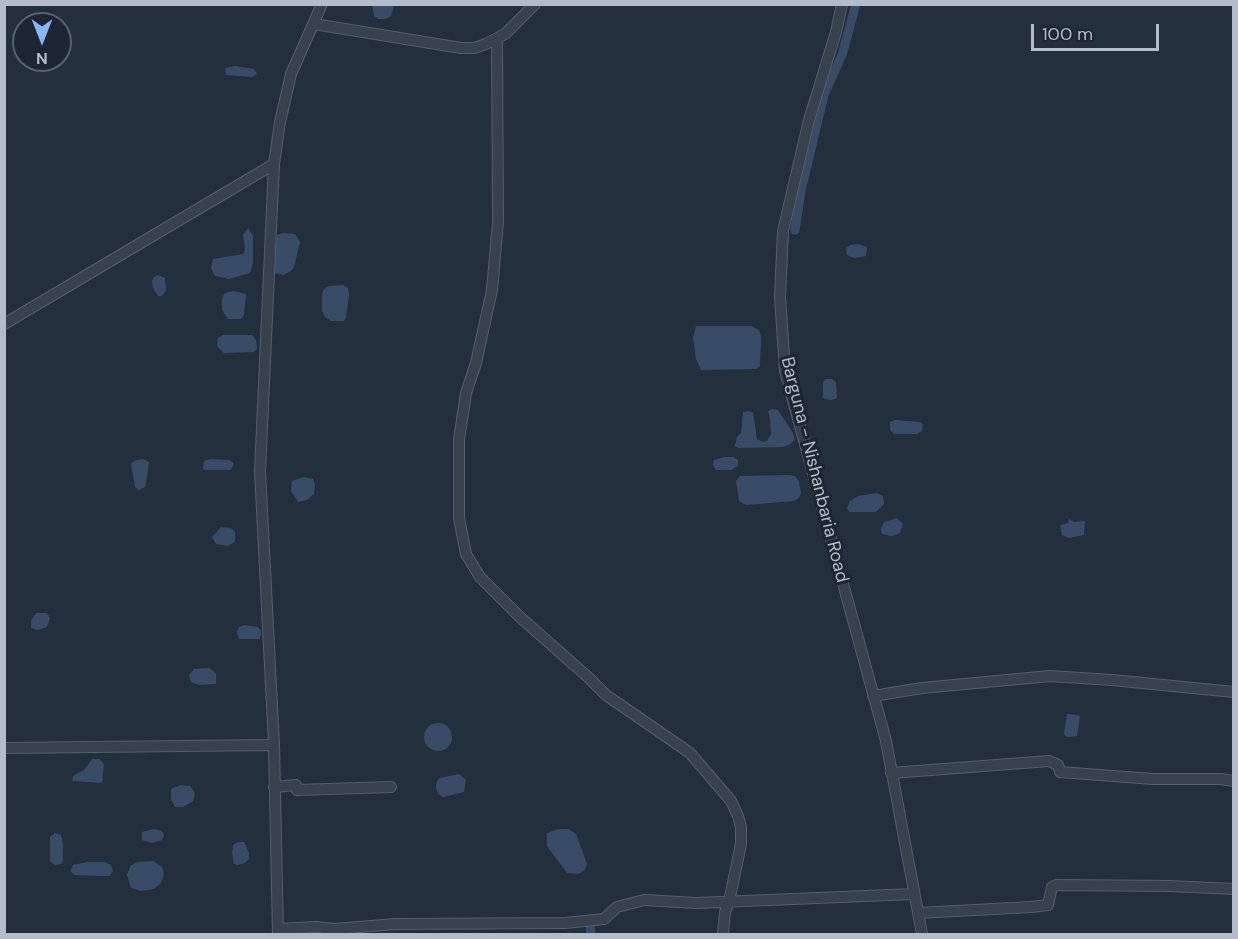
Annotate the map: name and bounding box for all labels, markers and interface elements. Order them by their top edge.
north arrow [12,12,72,72]
scale bar [1034,12,1162,50]
text: 100 m [1042,22,1093,46]
text: N [36,48,48,69]
street label: Barguna - Nishanbaria Road [775,355,853,585]

